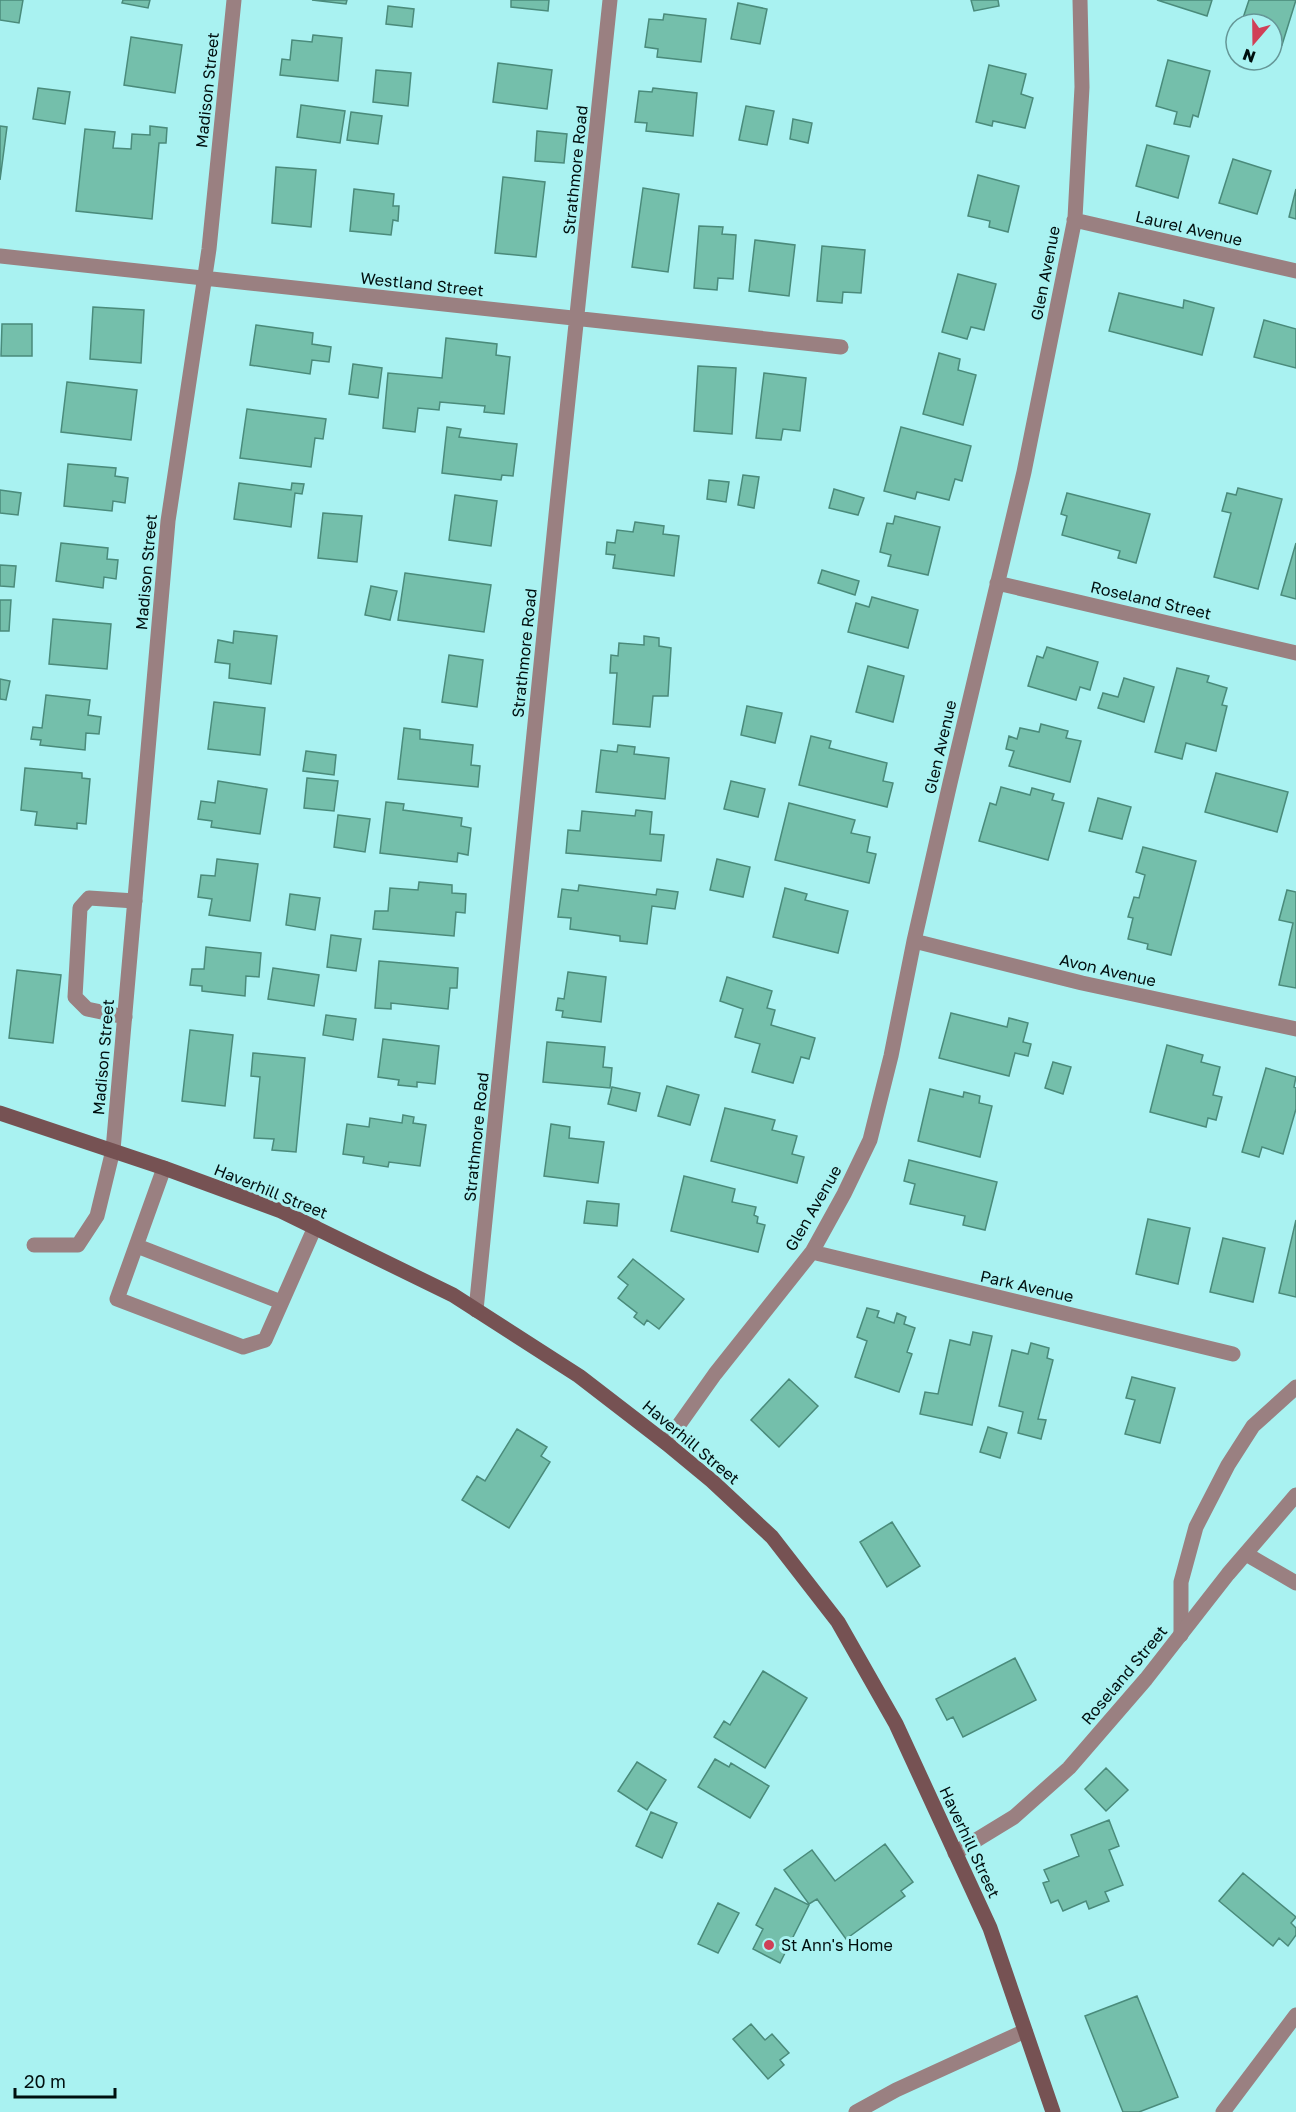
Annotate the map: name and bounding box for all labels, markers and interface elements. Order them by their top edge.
north arrow [1224,12,1284,72]
street label: Madison Street [191,31,223,149]
text: N [1240,45,1258,68]
street label: Strathmore Road [558,104,592,236]
street label: Laurel Avenue [1134,206,1244,250]
street label: Glen Avenue [1026,224,1064,322]
street label: Westland Street [359,268,485,300]
street label: Madison Street [131,513,161,631]
street label: Roseland Street [1089,576,1213,624]
street label: Strathmore Road [507,587,541,719]
street label: Glen Avenue [919,698,961,796]
street label: Avon Avenue [1058,949,1158,991]
street label: Madison Street [88,998,118,1116]
street label: Strathmore Road [459,1071,493,1203]
street label: Haverhill Street [211,1159,331,1223]
street label: Glen Avenue [780,1161,846,1255]
street label: Park Avenue [978,1266,1076,1306]
street label: Haverhill Street [638,1396,744,1488]
street label: Roseland Street [1077,1621,1171,1729]
street label: Haverhill Street [935,1783,1005,1901]
place label: St Ann's Home [781,1935,893,1955]
marker: St Ann's Home [762,1938,776,1952]
scale bar [15,2061,116,2099]
text: 20 m [24,2070,66,2092]

